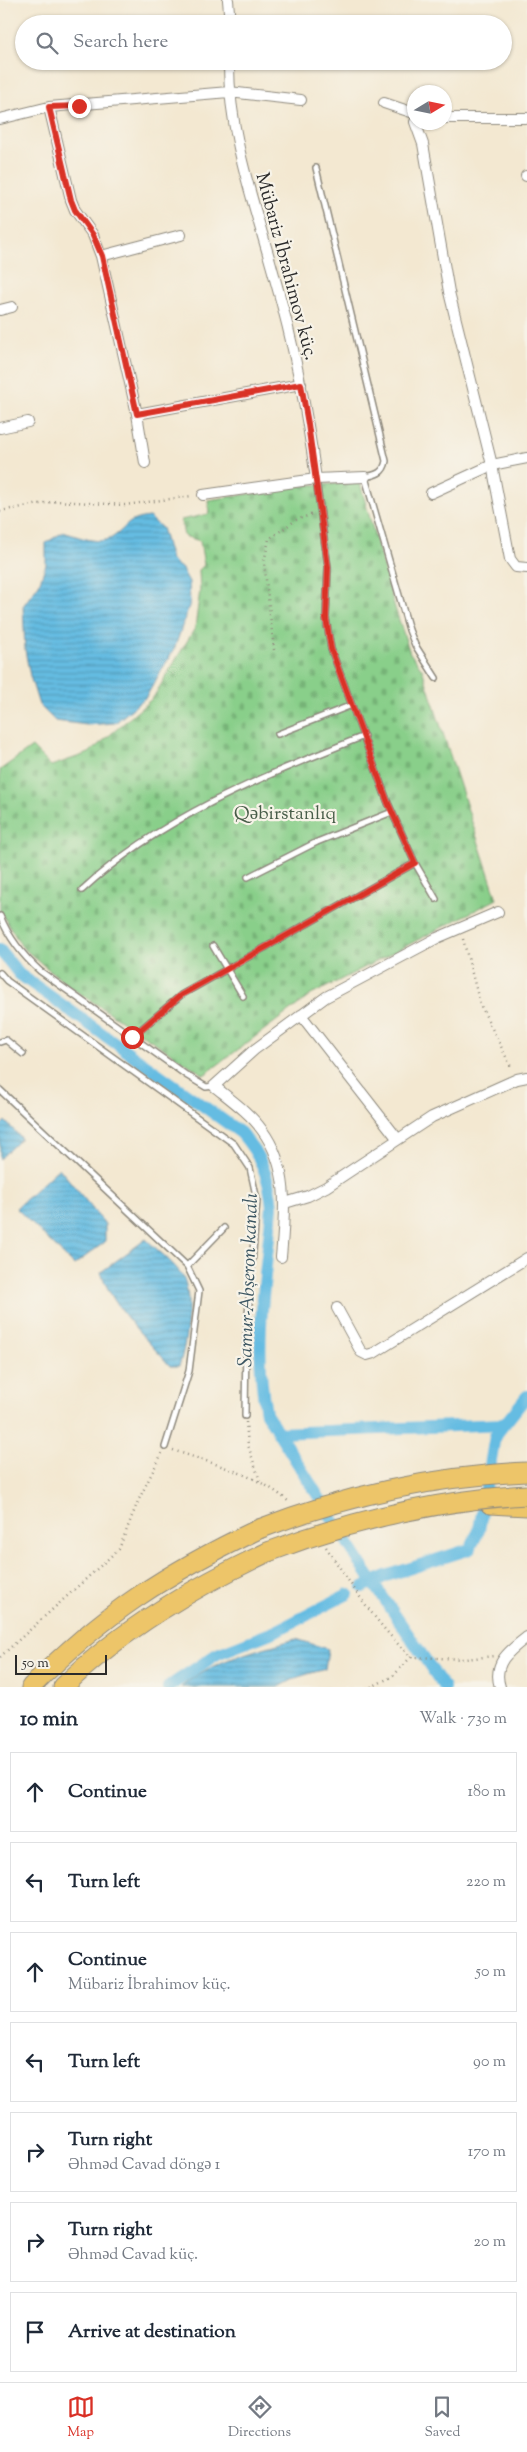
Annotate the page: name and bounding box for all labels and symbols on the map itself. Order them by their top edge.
north arrow [407,85,452,130]
route end [68,95,91,118]
street label: Mübariz İbrahimov küç. [248,170,324,363]
park label: Qəbirstanlıq [234,801,337,828]
route start [121,1026,144,1049]
water label: Samur-Abşeron kanalı [232,1193,267,1368]
scale bar [15,1652,108,1675]

